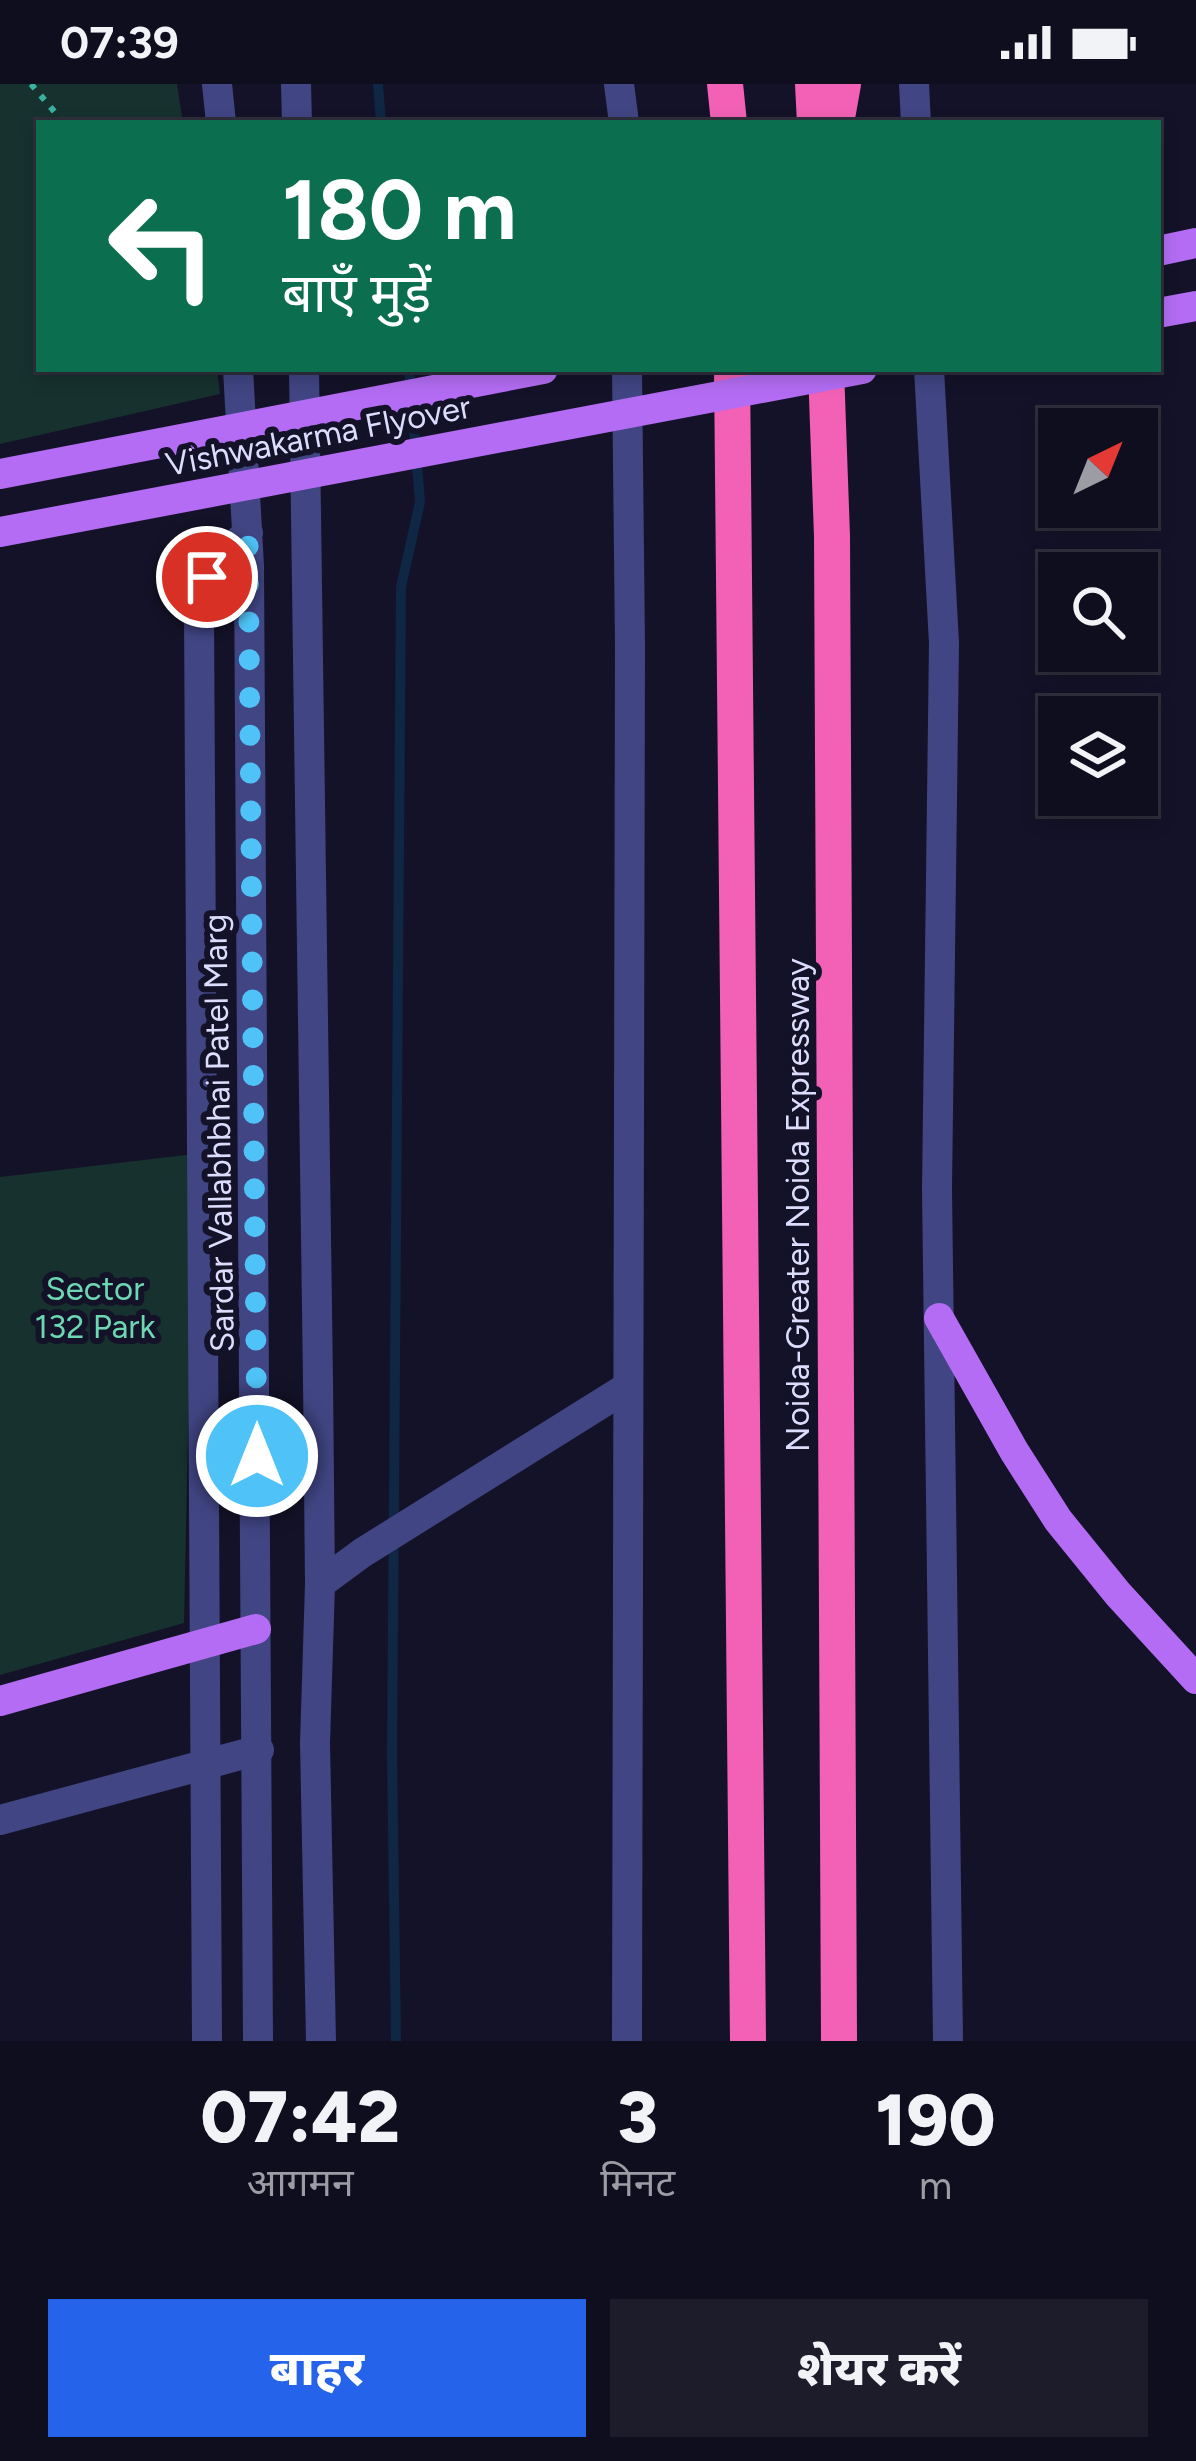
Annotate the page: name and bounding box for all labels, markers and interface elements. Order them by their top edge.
text: 07:39 [60,15,179,69]
text: 180 m [282,159,517,260]
icon: left [84,168,240,324]
text: बाएँ मुड़ें [282,261,431,326]
street label: Vishwakarma Flyover [162,387,474,484]
north arrow [1038,408,1158,528]
map controls [1038,408,1158,816]
pin [156,526,258,628]
icon: arrive [174,544,240,610]
button: search [1038,552,1158,672]
button: layers [1038,696,1158,816]
street label: Sardar Vallabhbhai Patel Marg [195,914,242,1352]
street label: Noida-Greater Noida Expressway [778,957,817,1452]
park label: Sector 132 Park [35,1269,155,1346]
position arrow [194,1393,320,1519]
text: 07:42 [201,2074,400,2160]
text: 3 [617,2074,658,2160]
text: 190 [876,2077,995,2163]
text: आगमन [247,2159,354,2206]
text: मिनट [600,2159,675,2206]
text: m [919,2162,952,2209]
button: बाहर [48,2299,586,2437]
button: शेयर करें [610,2299,1148,2437]

